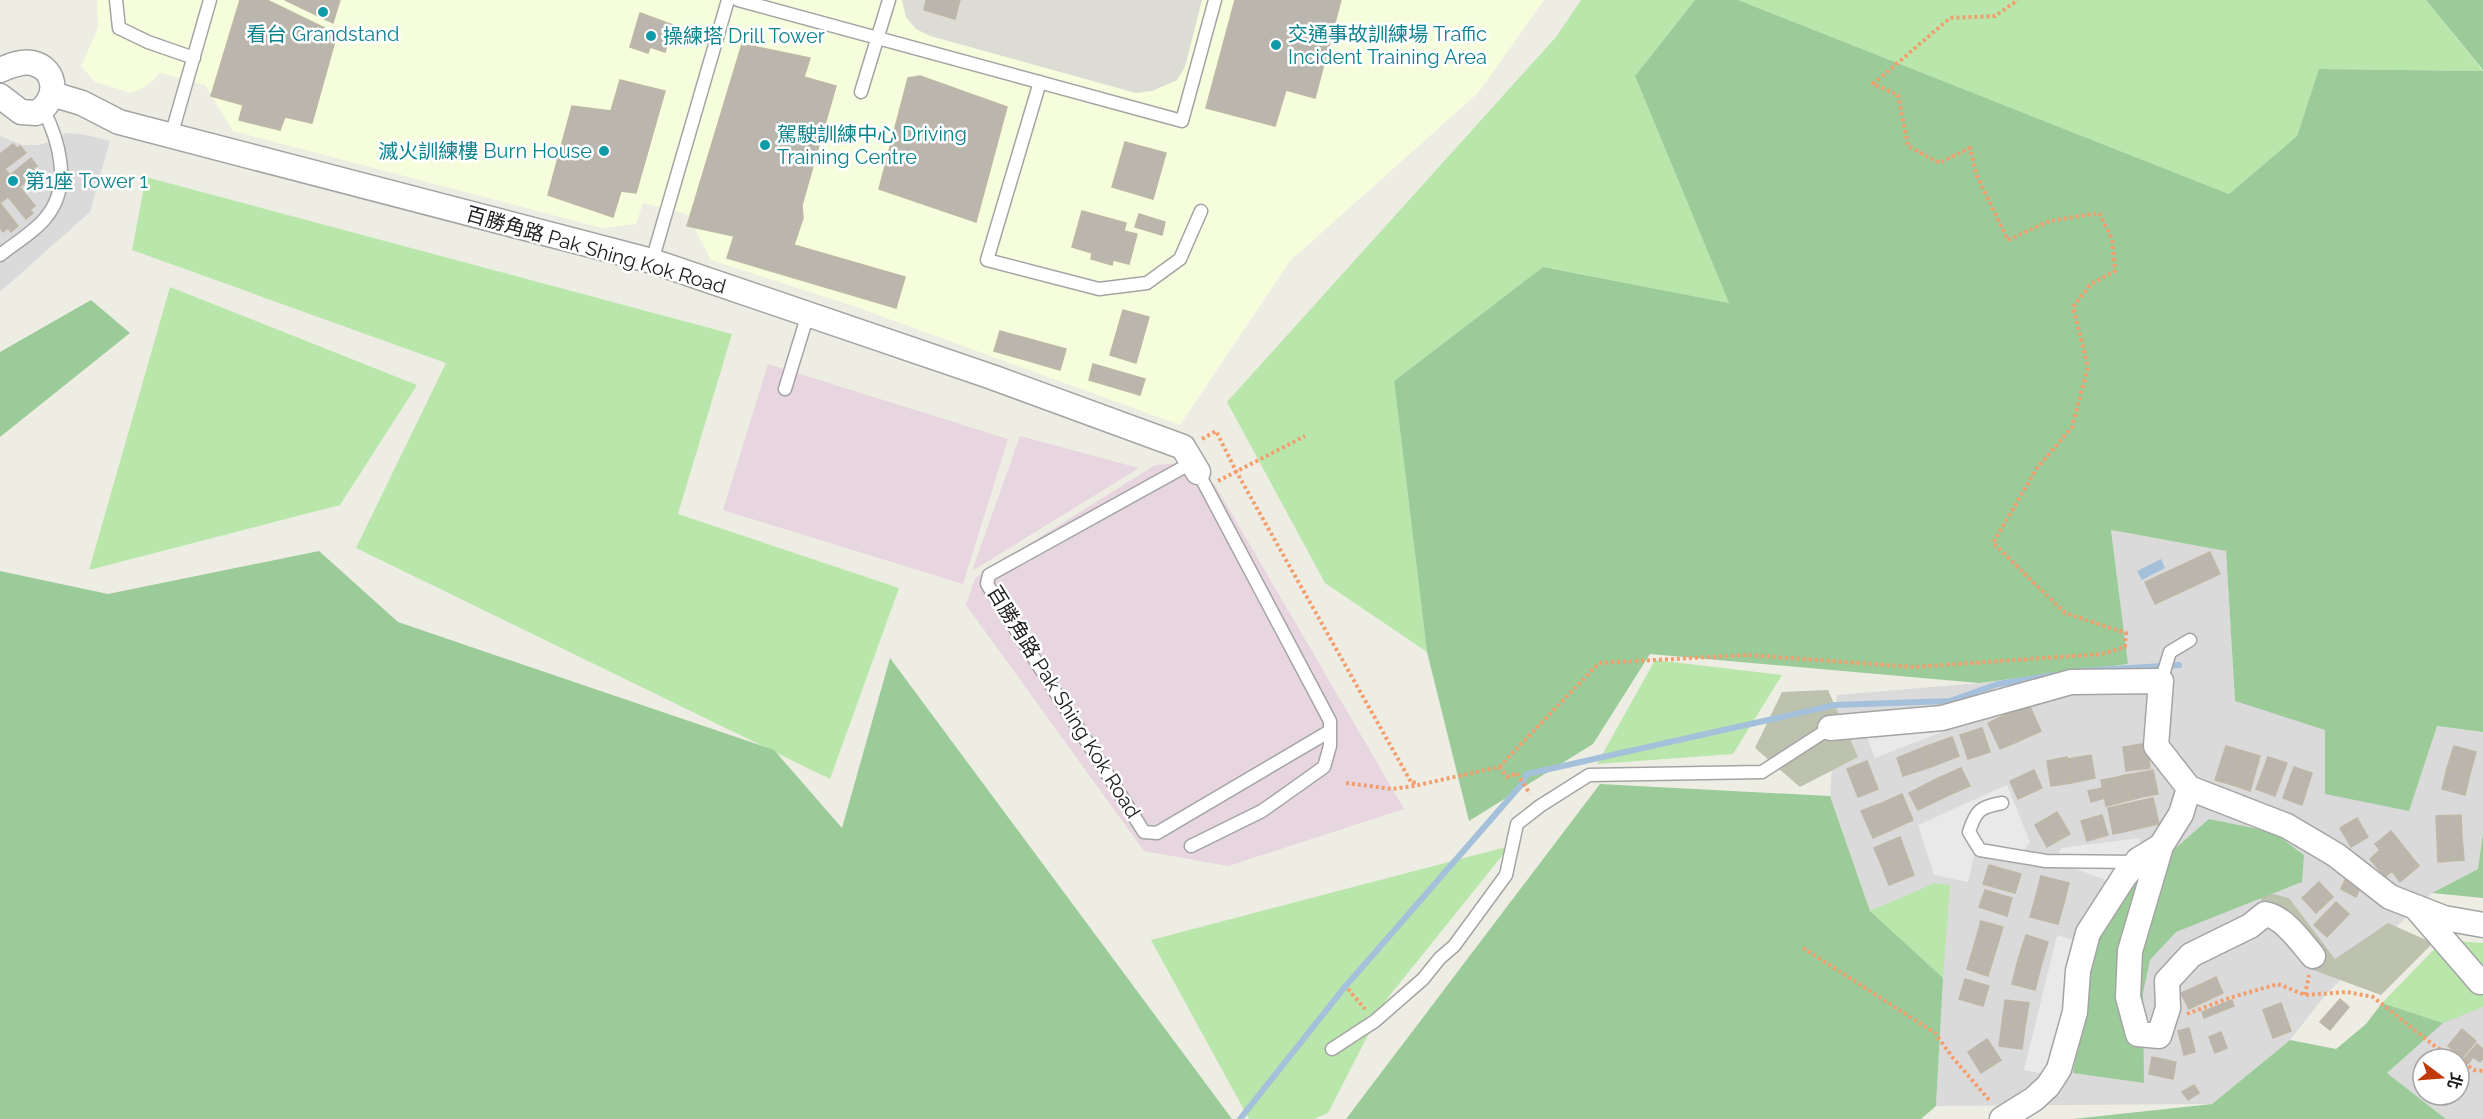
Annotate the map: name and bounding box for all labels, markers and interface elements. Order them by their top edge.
marker: 看台 Grandstand [316,5,330,19]
place label: 看台 Grandstand [247,22,399,46]
place label: 交通事故訓練場 Traffic Incident Training Area [1288,22,1487,69]
place label: 操練塔 Drill Tower [663,24,825,48]
marker: 操練塔 Drill Tower [644,29,658,43]
marker: 交通事故訓練場 Traffic Incident Training Area [1269,38,1283,52]
place label: 駕駛訓練中心 Driving Training Centre [777,122,967,169]
marker: 駕駛訓練中心 Driving Training Centre [758,138,772,152]
place label: 滅火訓練樓 Burn House [378,139,592,163]
marker: 滅火訓練樓 Burn House [597,144,611,158]
place label: 第1座 Tower 1 [25,169,148,193]
marker: 第1座 Tower 1 [6,174,20,188]
street label: 百勝角路 Pak Shing Kok Road [463,201,729,299]
street label: 百勝角路 Pak Shing Kok Road [983,582,1145,822]
north arrow [2411,1047,2471,1107]
text: 北 [2444,1071,2466,1091]

